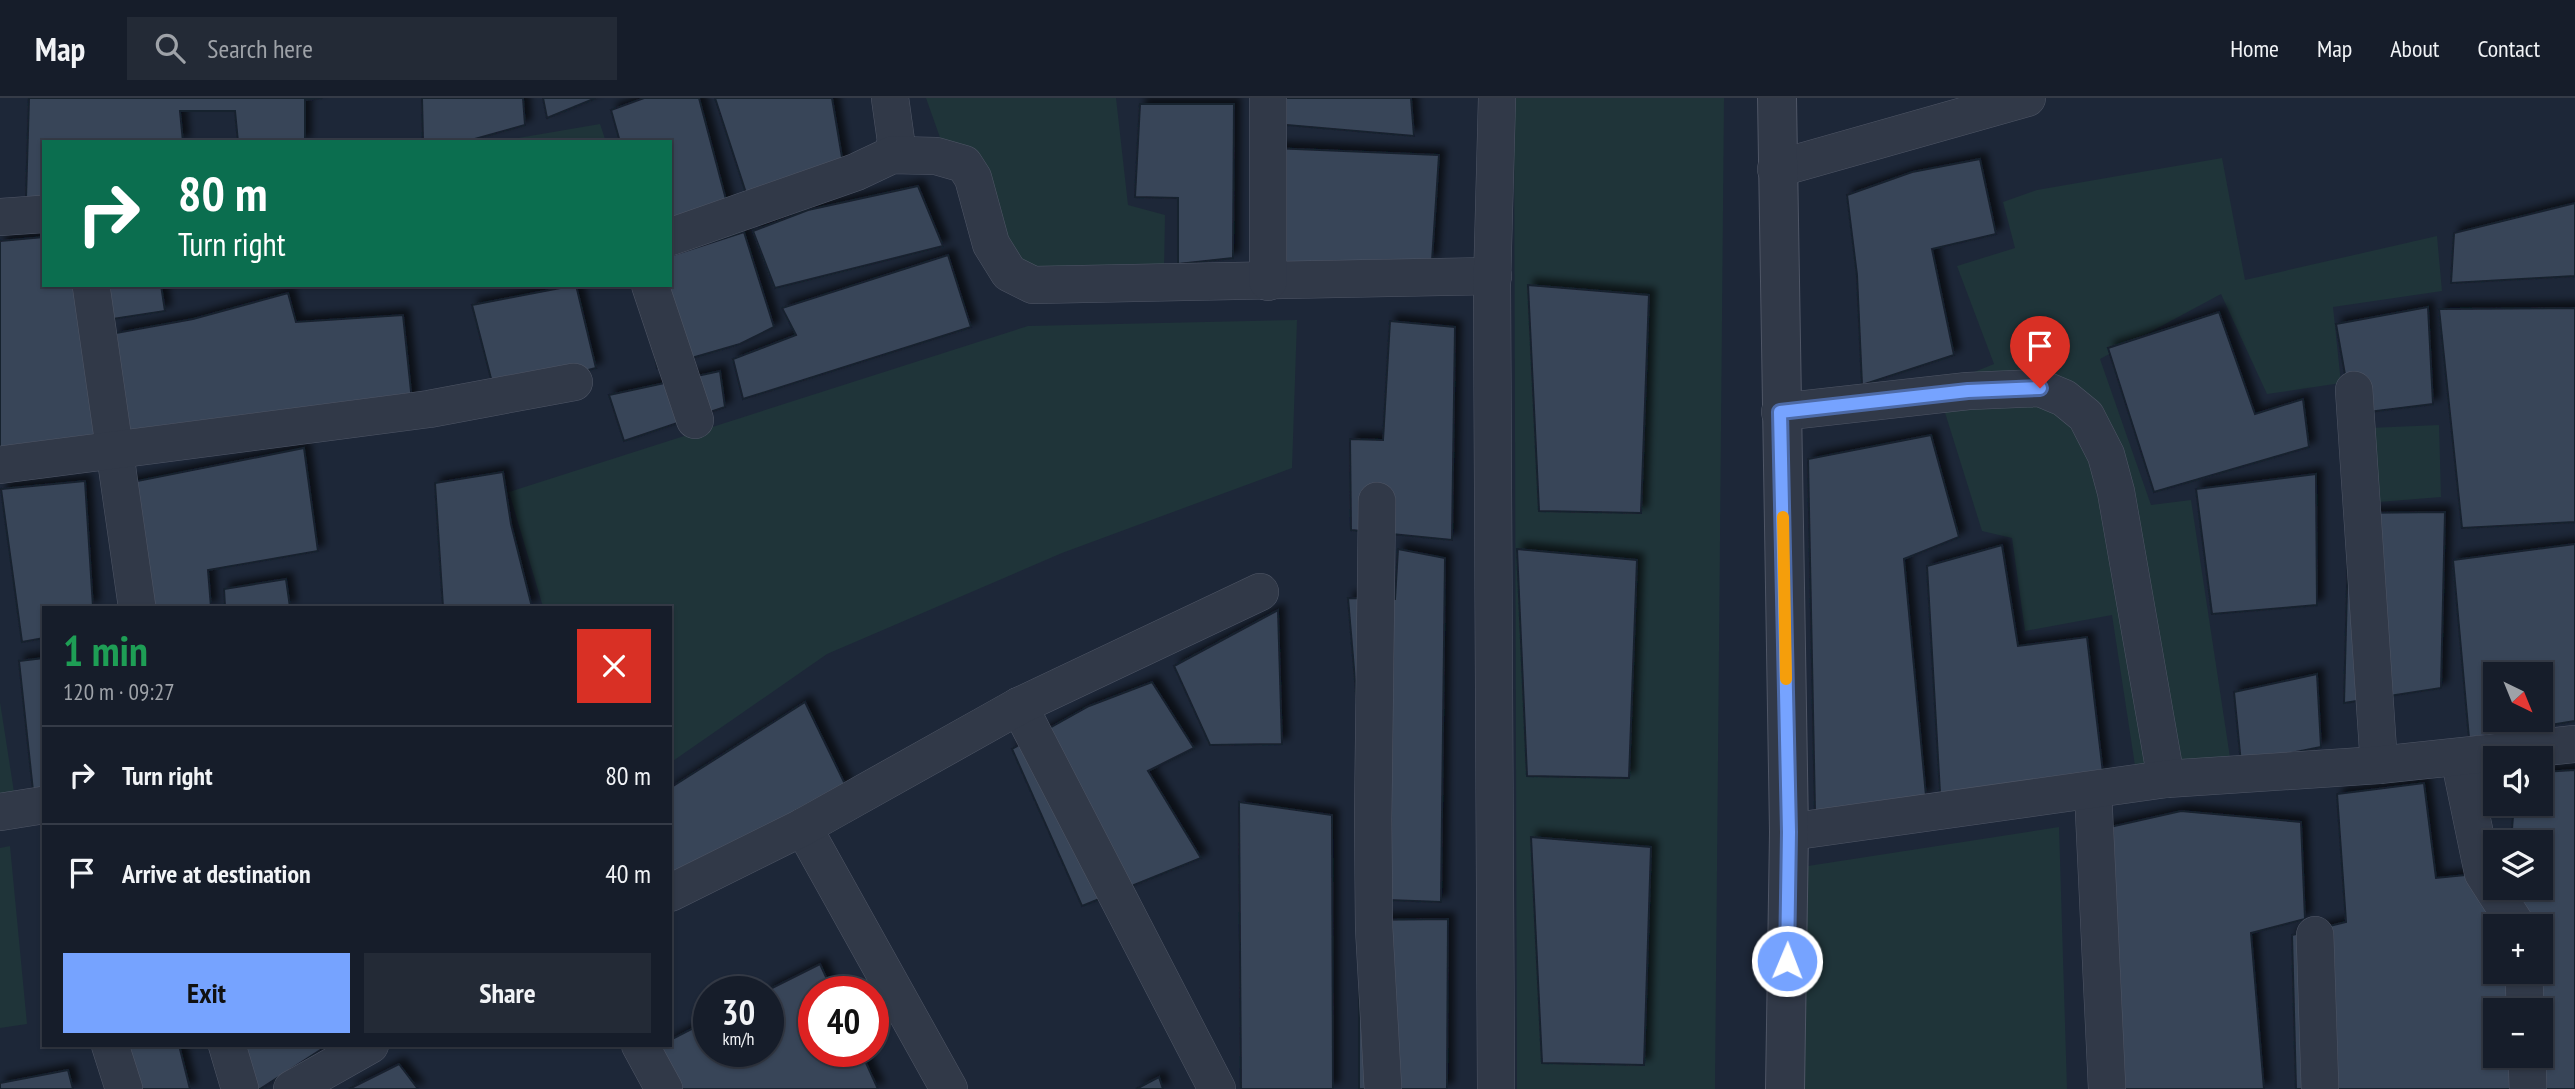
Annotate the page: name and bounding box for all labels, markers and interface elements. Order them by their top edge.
search box [127,17,617,80]
text: Map [35,27,85,70]
icon: search [151,29,189,67]
text: Search here [207,32,313,65]
text: Home [2230,33,2279,64]
text: Map [2317,33,2352,64]
text: About [2390,33,2439,64]
text: Contact [2477,33,2540,64]
text: 80 m [178,161,267,225]
icon: right [63,168,154,259]
text: Turn right [178,223,286,265]
pin [2010,316,2070,388]
icon: arrive [2021,327,2059,365]
text: 1 min [63,623,148,678]
button: close [577,629,651,703]
north arrow [2483,662,2553,732]
map controls [2483,662,2553,1068]
text: 120 m · 09:27 [63,677,175,706]
button: sound [2483,746,2553,816]
icon: right [63,756,101,794]
text: Turn right [122,759,213,792]
text: 80 m [605,759,651,792]
button: layers [2483,830,2553,900]
icon: arrive [63,854,101,892]
text: Arrive at destination [122,857,311,890]
text: 40 m [605,857,651,890]
button: + [2483,914,2553,984]
position arrow [1750,924,1824,998]
button: Exit [63,953,350,1033]
button: Share [364,953,651,1033]
speed limit sign: 40 [798,976,889,1067]
text: 30 [722,989,755,1035]
button: − [2483,998,2553,1068]
text: km/h [723,1027,754,1050]

